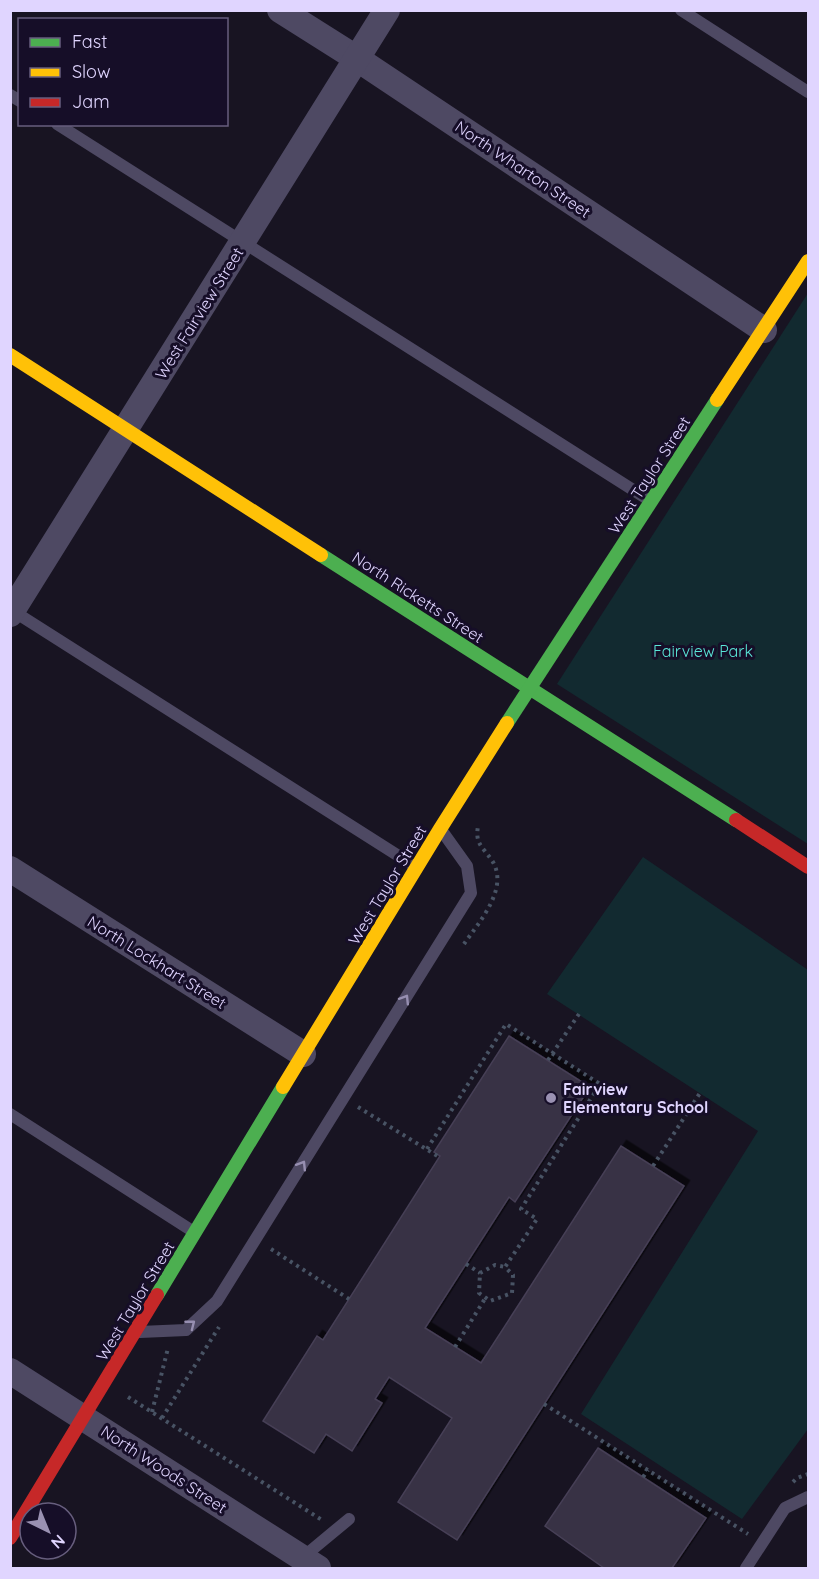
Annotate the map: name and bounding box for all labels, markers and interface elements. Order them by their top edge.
legend [18,18,228,126]
text: Fast [72,30,107,53]
text: Slow [72,60,110,83]
text: Jam [72,90,110,113]
street label: North Wharton Street [451,116,595,222]
street label: West Fairview Street [150,243,248,383]
street label: West Taylor Street [604,413,694,537]
street label: North Ricketts Street [348,547,488,647]
park label: Fairview Park [653,641,753,661]
street label: West Taylor Street [343,822,431,948]
street label: North Lockhart Street [84,911,230,1013]
one-way arrow [398,995,409,1006]
place label: Fairview Elementary School [563,1079,708,1117]
marker: Fairview Elementary School [544,1091,558,1105]
one-way arrow [294,1161,306,1171]
street label: West Taylor Street [91,1238,179,1364]
one-way arrow [185,1320,196,1331]
street label: North Woods Street [97,1421,231,1517]
north arrow [18,1501,78,1561]
text: N [47,1531,69,1553]

